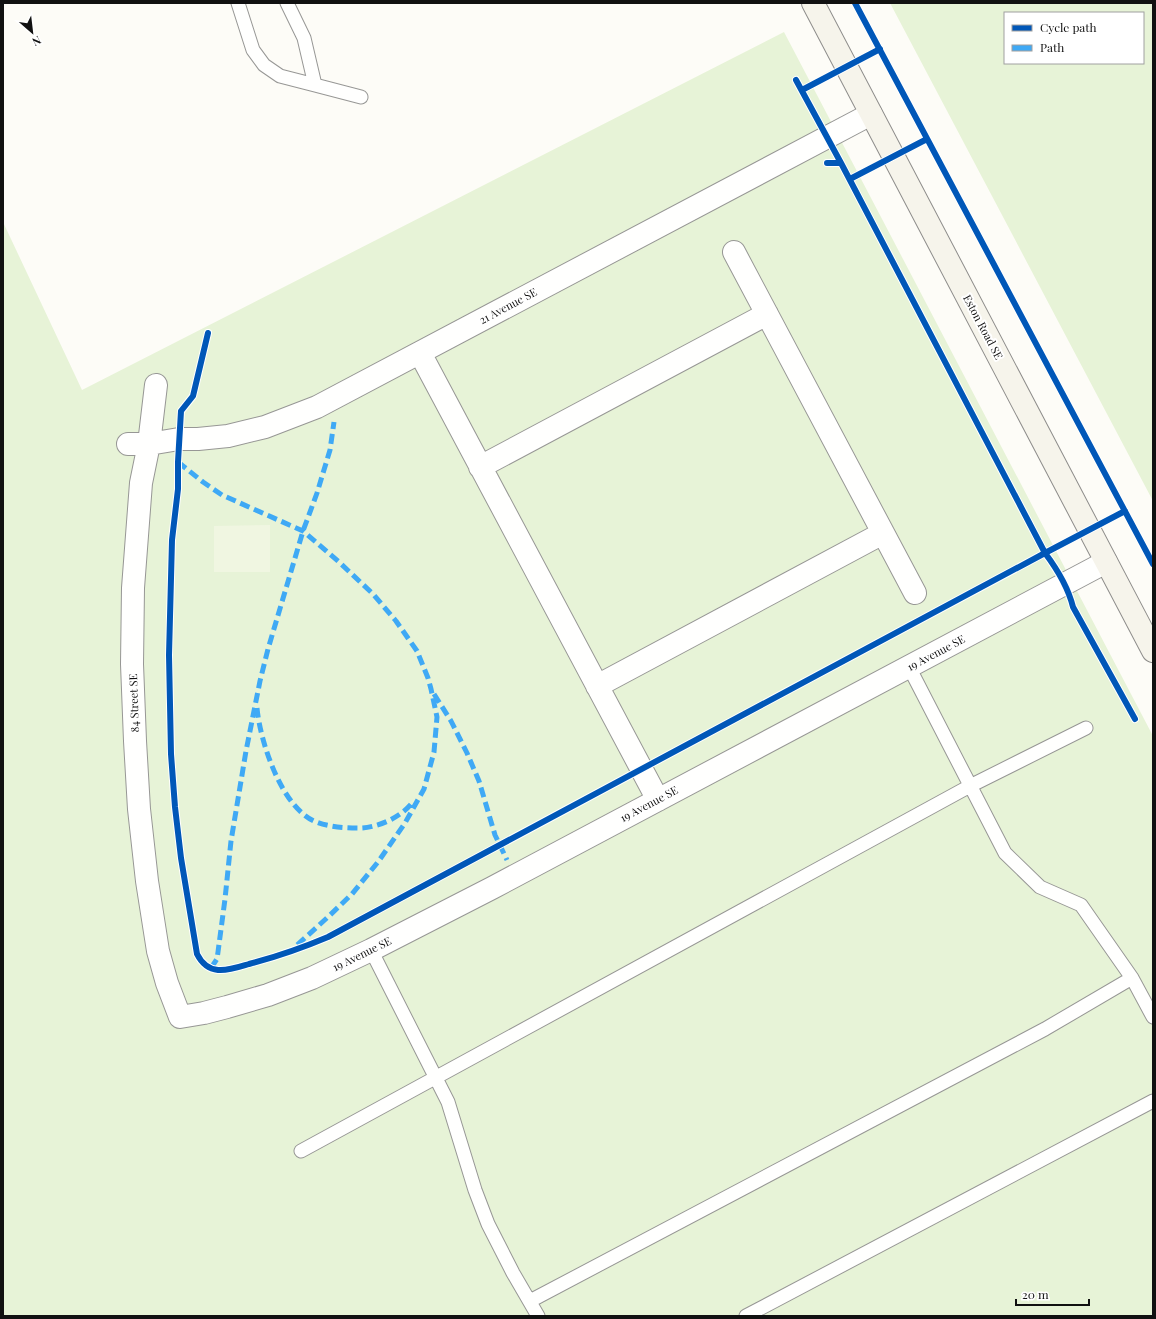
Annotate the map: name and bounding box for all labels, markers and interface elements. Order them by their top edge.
north arrow [12,12,52,52]
legend [1004,12,1144,64]
text: Cycle path [1040,19,1097,35]
text: N [30,33,44,50]
text: Path [1040,39,1064,55]
street label: 21 Avenue SE [476,284,540,327]
street label: Eston Road SE [960,292,1007,362]
street label: 19 Avenue SE [904,631,968,674]
street label: 84 Street SE [125,673,142,733]
street label: 19 Avenue SE [617,782,681,825]
street label: 19 Avenue SE [330,933,394,974]
scale bar [1016,1281,1089,1307]
text: 20 m [1022,1286,1049,1302]

